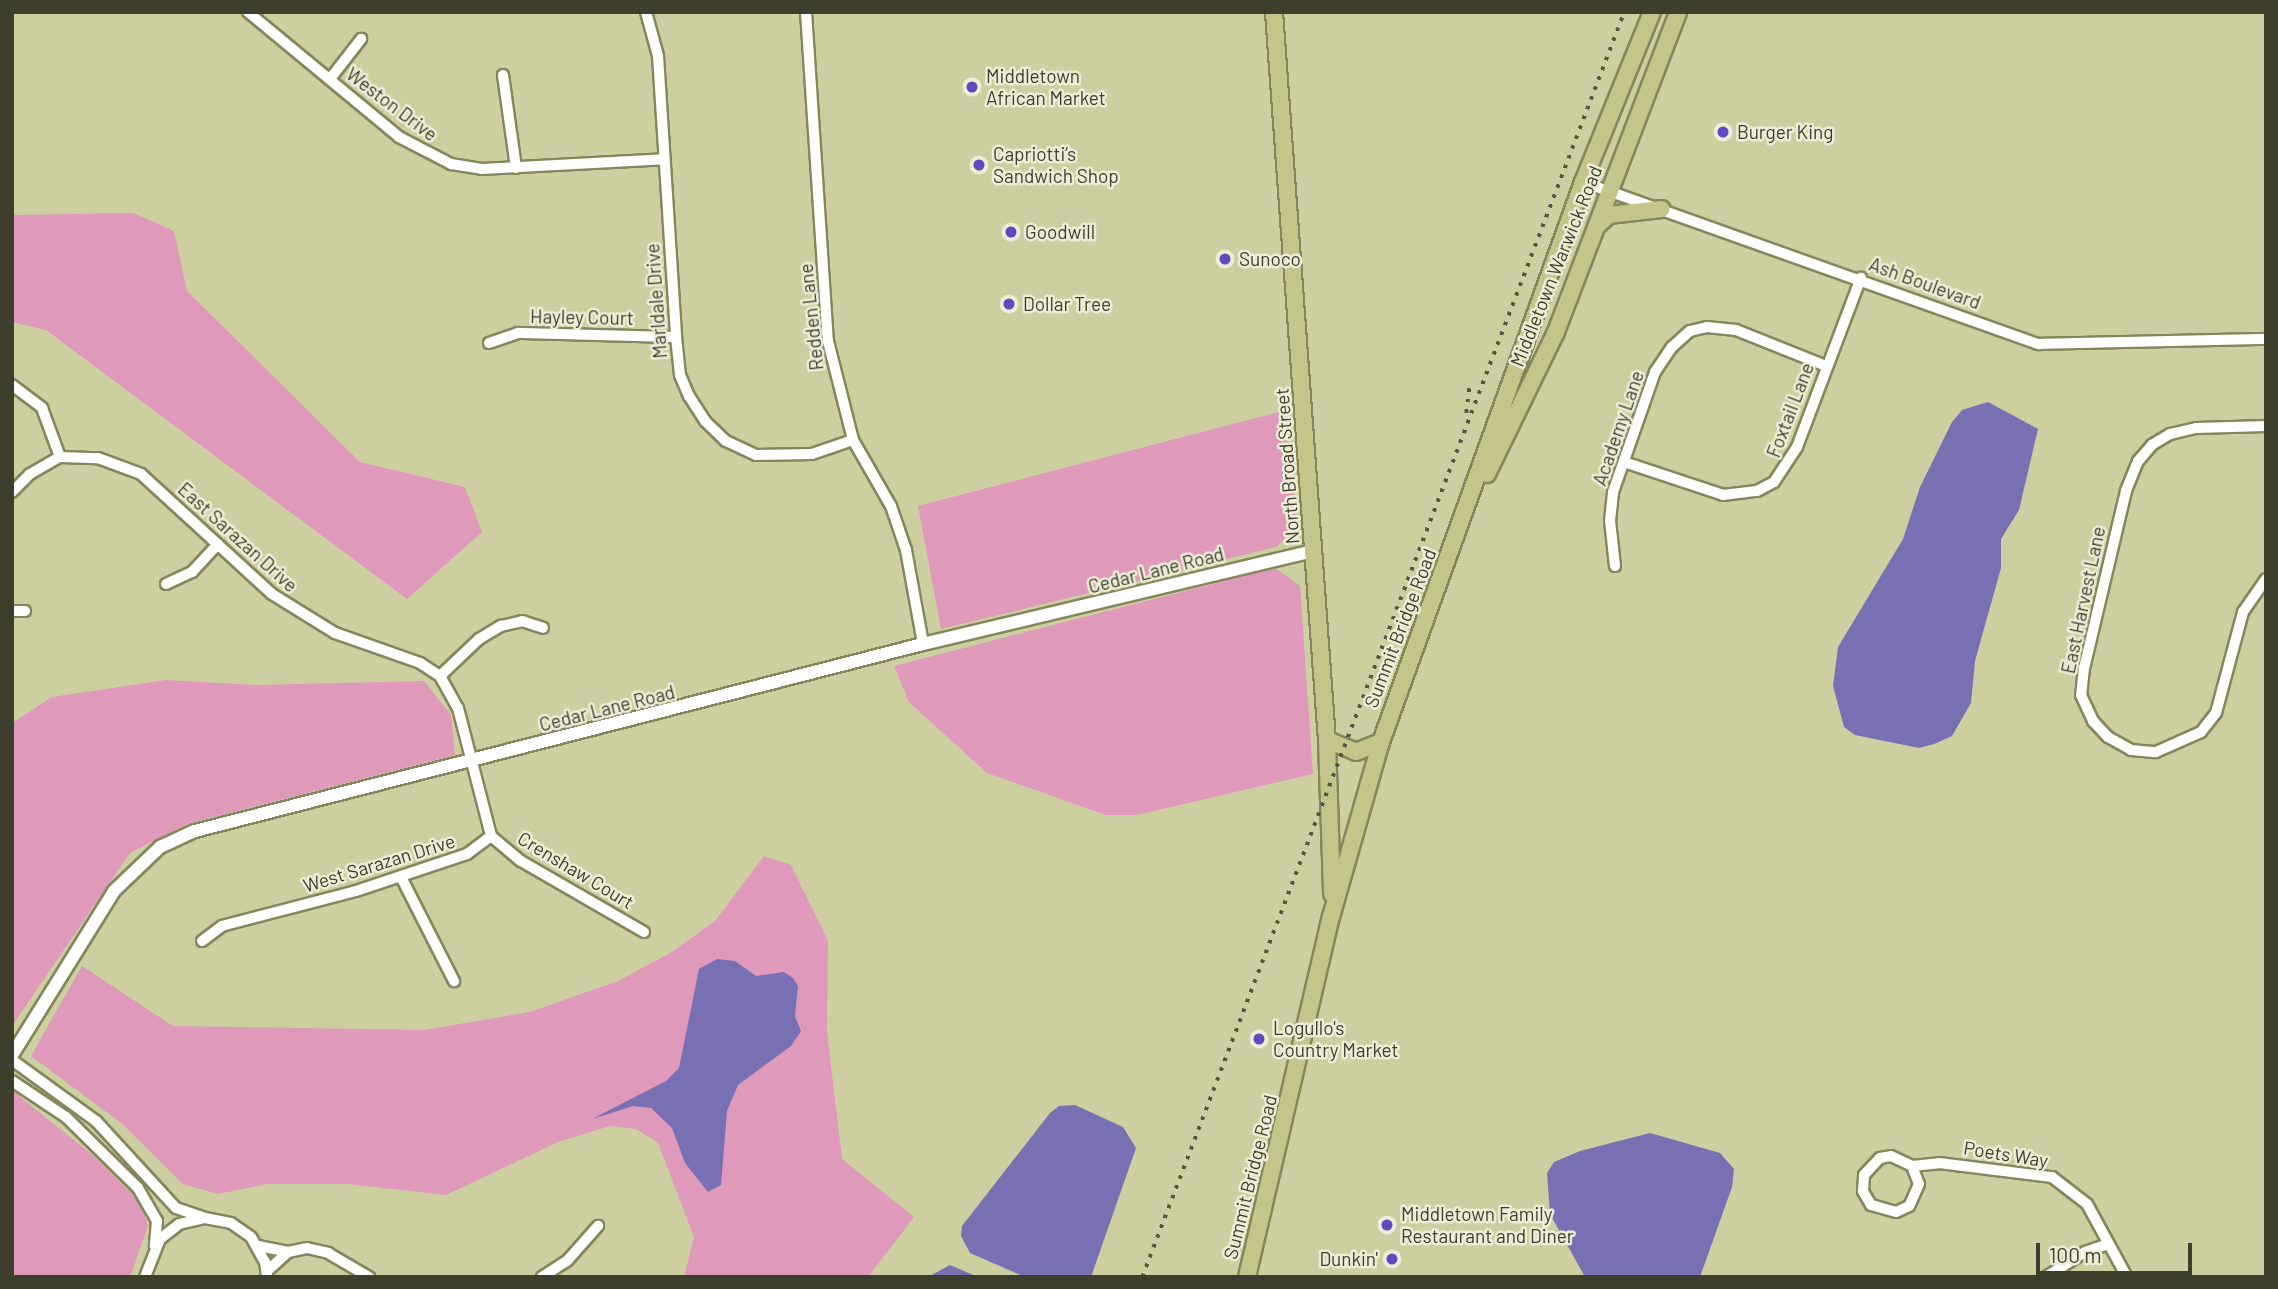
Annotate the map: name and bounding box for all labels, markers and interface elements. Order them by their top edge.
street label: Weston Drive [342,62,442,146]
place label: Middletown African Market [986,65,1106,109]
marker: Middletown African Market [964,79,980,95]
place label: Burger King [1737,121,1833,143]
marker: Burger King [1715,124,1731,140]
place label: Capriotti’s Sandwich Shop [993,143,1119,187]
marker: Capriotti’s Sandwich Shop [971,157,987,173]
street label: Middletown Warwick Road [1505,162,1607,370]
place label: Goodwill [1025,221,1095,243]
marker: Goodwill [1003,224,1019,240]
street label: Marldale Drive [641,243,671,359]
place label: Sunoco [1239,248,1301,270]
marker: Sunoco [1217,251,1233,267]
street label: Ash Boulevard [1866,252,1984,314]
street label: Redden Lane [794,262,828,372]
place label: Dollar Tree [1023,293,1111,315]
marker: Dollar Tree [1001,296,1017,312]
street label: Hayley Court [530,305,634,329]
street label: Foxtail Lane [1762,359,1818,461]
street label: Academy Lane [1588,367,1648,489]
street label: North Broad Street [1270,387,1304,545]
street label: East Sarazan Drive [174,477,302,597]
street label: East Harvest Lane [2056,524,2110,676]
street label: Cedar Lane Road [1086,542,1226,598]
street label: Summit Bridge Road [1359,545,1441,711]
street label: Cedar Lane Road [537,680,677,736]
street label: Crenshaw Court [514,826,638,914]
street label: West Sarazan Drive [300,829,458,897]
place label: Logullo's Country Market [1273,1017,1398,1061]
marker: Logullo's Country Market [1251,1031,1267,1047]
street label: Summit Bridge Road [1219,1093,1281,1261]
street label: Poets Way [1962,1136,2050,1172]
place label: Middletown Family Restaurant and Diner [1401,1203,1574,1247]
marker: Middletown Family Restaurant and Diner [1379,1217,1395,1233]
scale bar [2040,1230,2196,1274]
text: 100 m [2049,1242,2102,1267]
place label: Dunkin' [1320,1248,1378,1270]
marker: Dunkin' [1384,1251,1400,1267]

